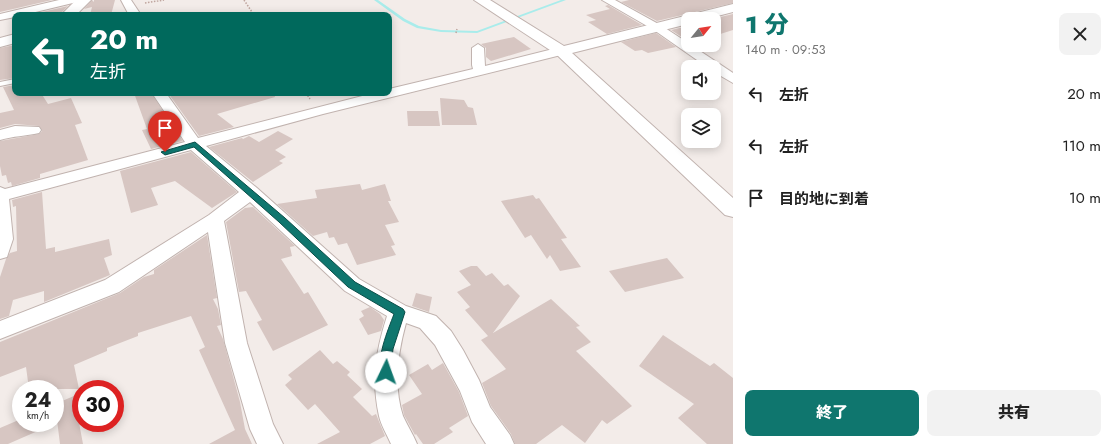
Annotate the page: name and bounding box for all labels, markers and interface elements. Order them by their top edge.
text: 1 分 [745,7,789,42]
north arrow [681,12,721,52]
map controls [681,12,721,148]
button: close [1059,13,1101,55]
text: 20 m [90,19,158,60]
icon: left [24,28,76,80]
text: 140 m · 09:53 [745,40,826,59]
text: 左折 [90,59,126,85]
button: sound [681,60,721,100]
icon: left [745,83,767,105]
text: 20 m [1067,83,1101,105]
text: 左折 [779,84,809,106]
button: layers [681,108,721,148]
pin [148,111,182,152]
icon: arrive [154,117,176,139]
icon: left [745,135,767,157]
text: 110 m [1062,135,1101,157]
text: 左折 [779,136,809,158]
icon: arrive [745,187,767,209]
text: 10 m [1069,187,1101,209]
text: 目的地に到着 [779,188,869,210]
position arrow [365,351,407,393]
speed limit sign: 30 [72,380,124,432]
text: 24 [24,386,52,415]
button: 終了 [745,390,919,436]
button: 共有 [927,390,1101,436]
text: km/h [27,408,49,423]

